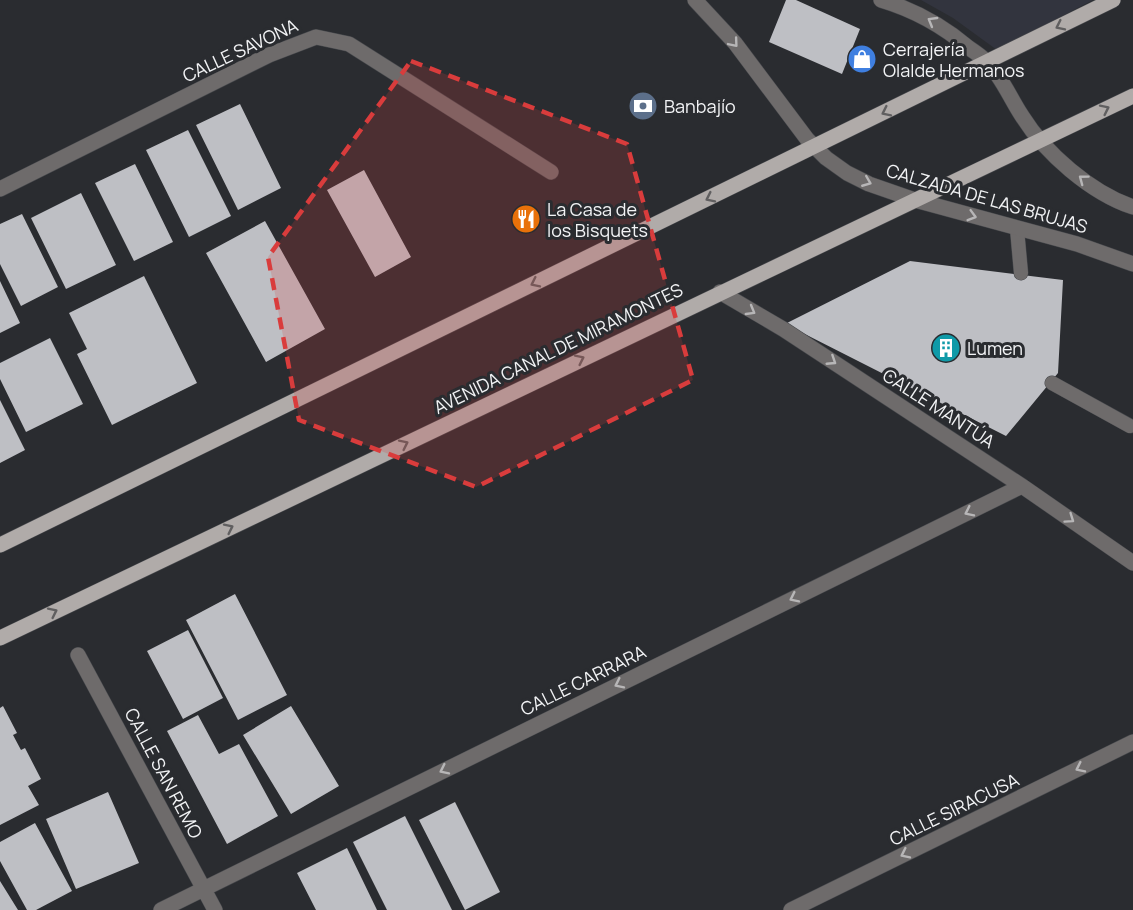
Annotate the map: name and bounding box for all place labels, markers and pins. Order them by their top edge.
place label: Cerrajería Olalde Hermanos [883,37,1024,82]
shop icon: Cerrajería Olalde Hermanos [846,43,878,75]
bank icon: Banbajío [627,90,659,122]
place label: Banbajío [664,94,736,118]
place label: La Casa de los Bisquets [547,197,648,242]
restaurant icon: La Casa de los Bisquets [510,203,542,235]
building icon: Lumen [930,332,962,364]
place label: Lumen [967,336,1023,360]

